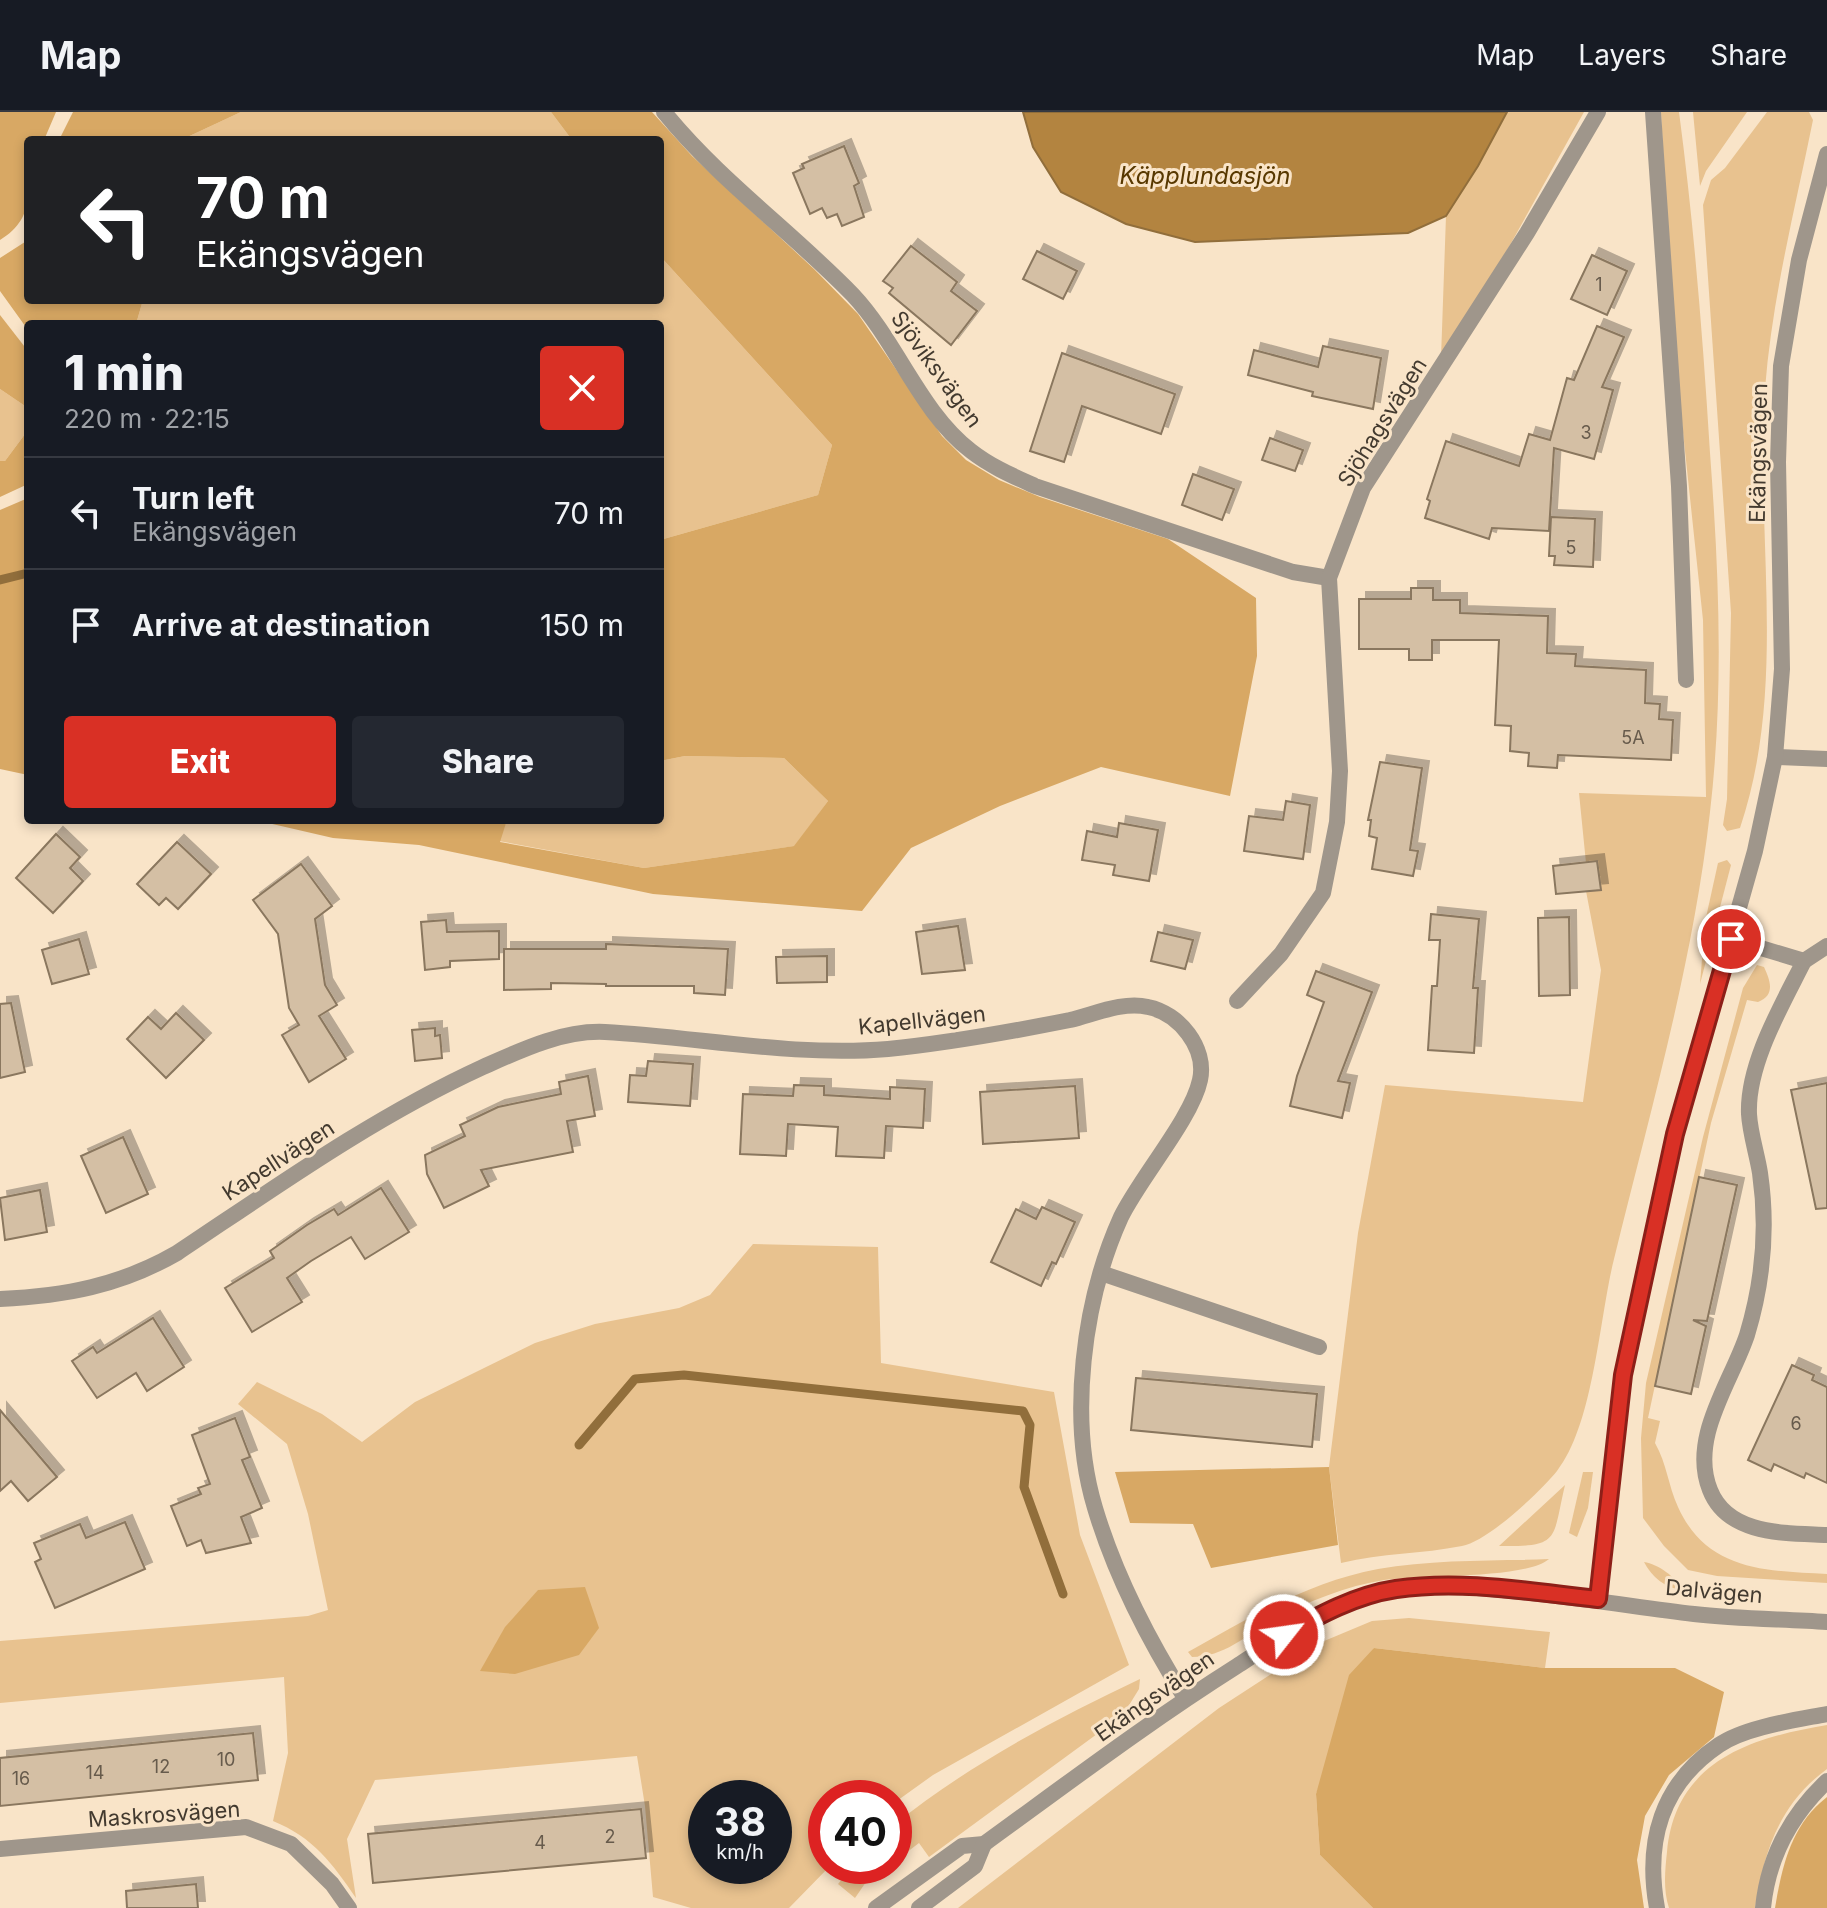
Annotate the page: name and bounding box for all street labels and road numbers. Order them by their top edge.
street label: Sjöviksvägen [886,306,988,432]
street label: Sjöhagsvägen [1332,353,1432,491]
street label: Ekängsvägen [1744,383,1772,523]
street label: Kapellvägen [857,1000,987,1040]
street label: Kapellvägen [217,1114,339,1206]
street label: Dalvägen [1664,1574,1764,1608]
street label: Ekängsvägen [1089,1645,1219,1747]
street label: Maskrosvägen [87,1796,241,1832]

